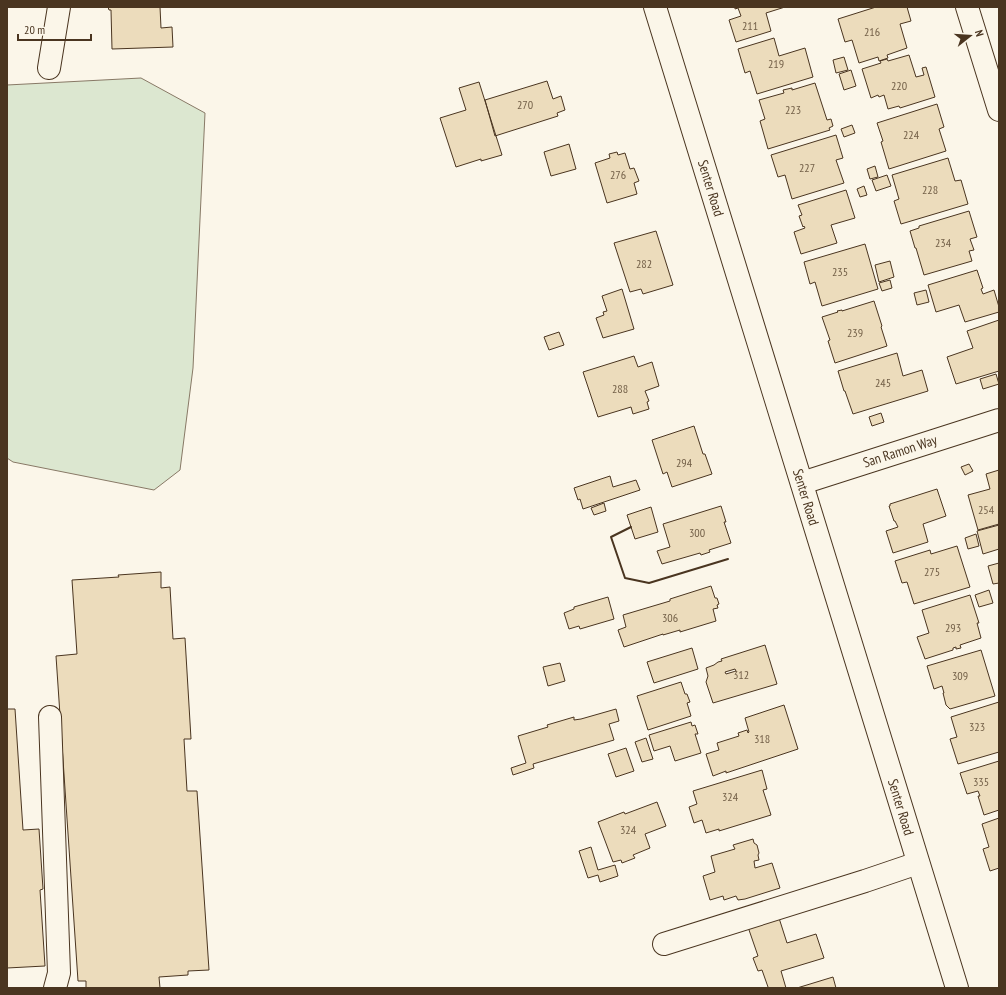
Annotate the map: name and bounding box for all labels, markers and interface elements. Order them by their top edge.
scale bar [18,16,91,42]
north arrow [950,16,990,56]
house number: 211 [742,18,758,33]
text: 20 m [24,22,45,37]
house number: 216 [864,24,880,39]
text: N [972,28,987,38]
house number: 219 [768,56,784,71]
house number: 220 [891,78,907,93]
house number: 270 [517,97,533,112]
house number: 223 [785,102,801,117]
house number: 224 [903,127,920,142]
street label: Senter Road [694,158,728,218]
house number: 227 [799,160,815,175]
house number: 276 [610,167,626,182]
house number: 228 [922,182,938,197]
house number: 234 [935,235,952,250]
house number: 282 [636,256,652,271]
house number: 235 [832,264,848,279]
house number: 239 [847,325,863,340]
house number: 245 [875,375,891,390]
house number: 288 [612,381,628,396]
street label: San Ramon Way [861,430,940,471]
house number: 294 [676,455,693,470]
street label: Senter Road [789,467,823,527]
house number: 254 [978,502,995,517]
house number: 300 [689,525,705,540]
house number: 275 [924,564,940,579]
house number: 306 [662,610,678,625]
house number: 293 [945,620,961,635]
house number: 312 [733,667,749,682]
house number: 309 [952,668,968,683]
house number: 323 [969,719,985,734]
house number: 318 [754,731,770,746]
house number: 335 [973,774,989,789]
street label: Senter Road [884,777,918,837]
house number: 324 [722,789,739,804]
house number: 324 [620,822,637,837]

